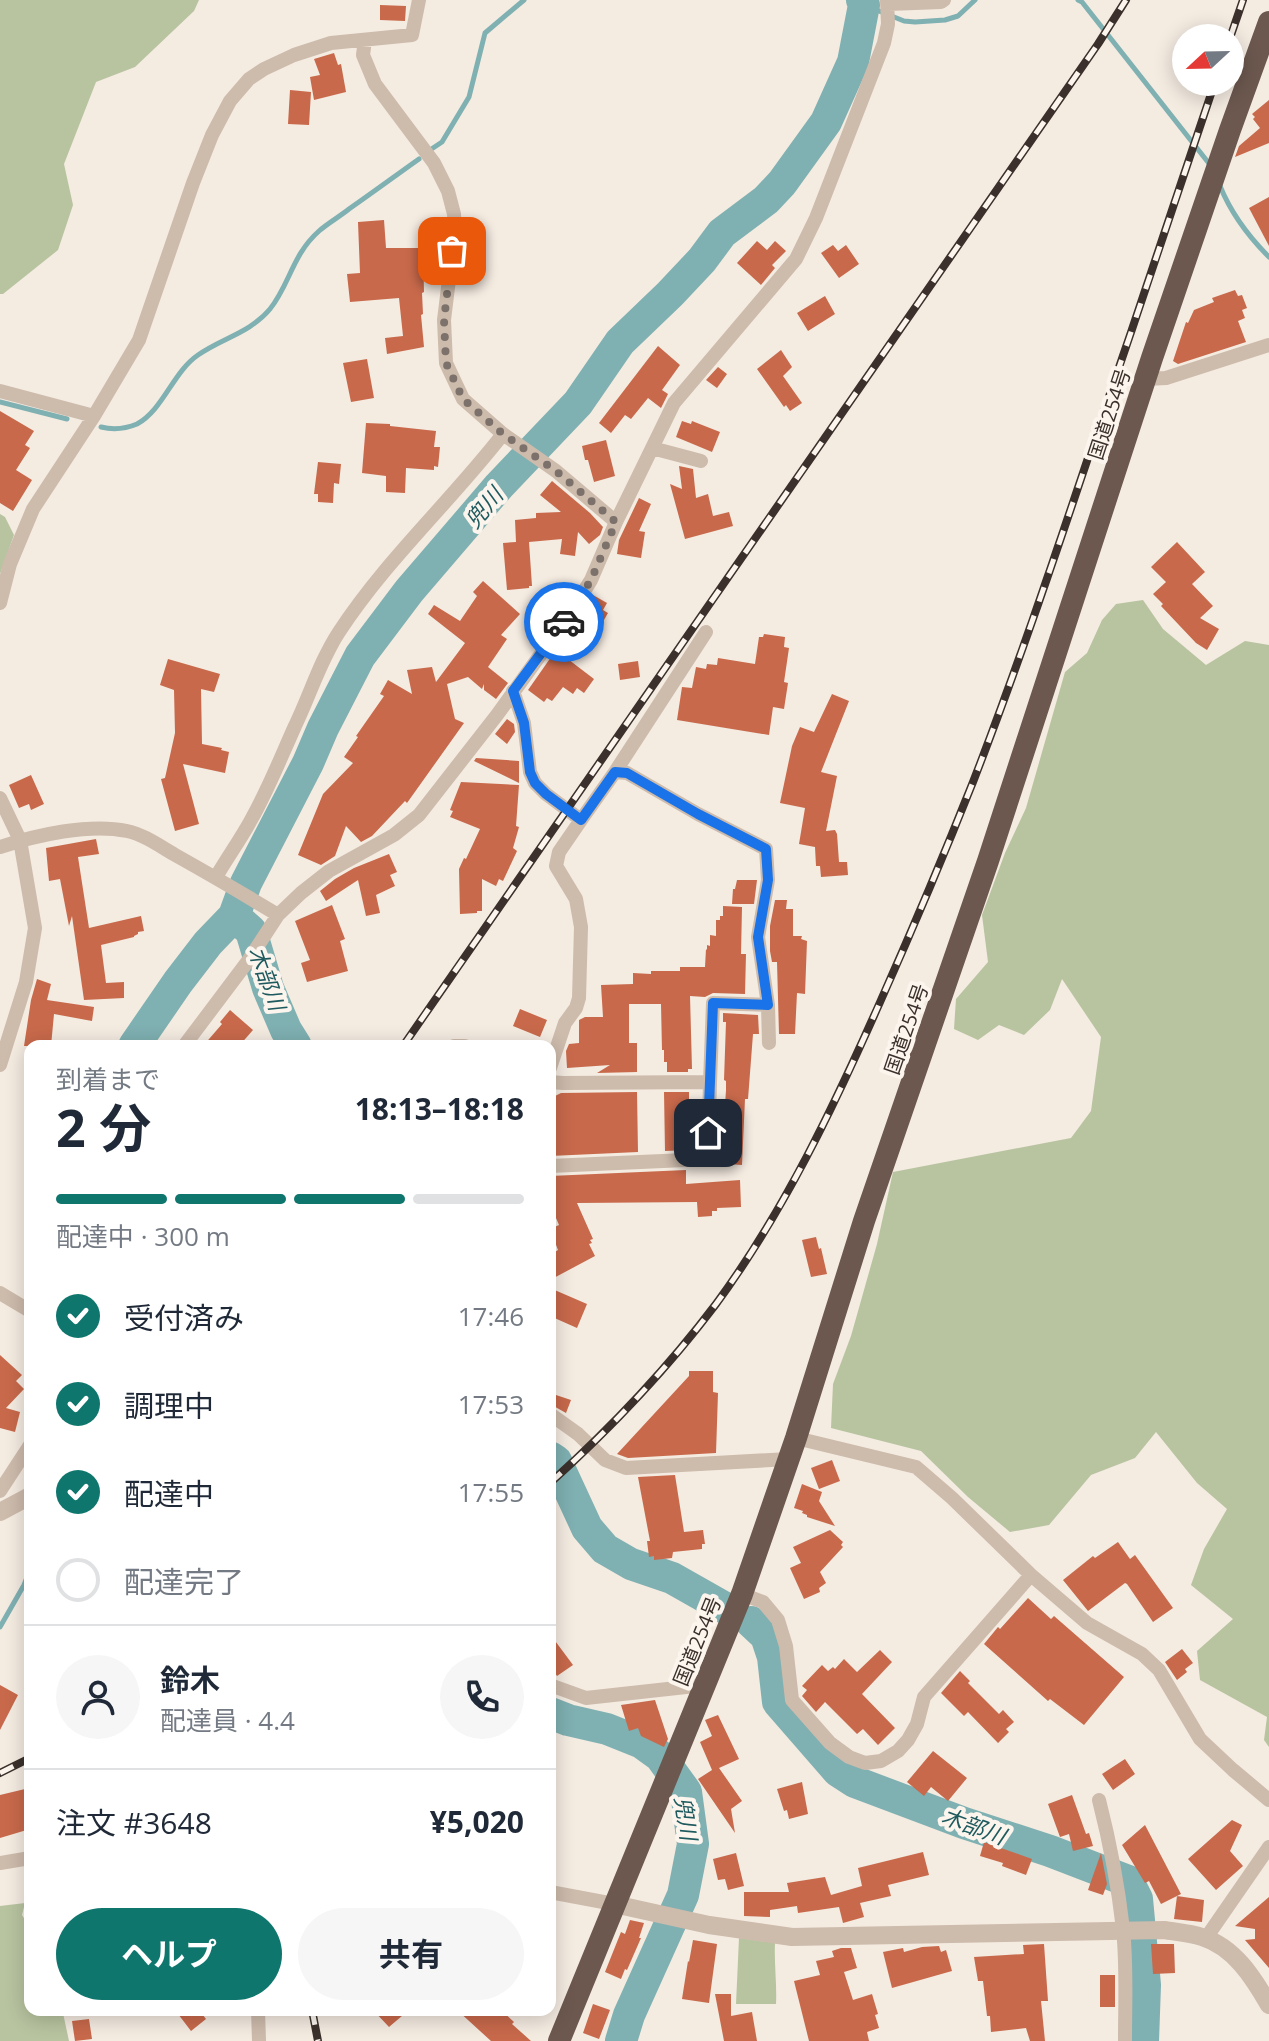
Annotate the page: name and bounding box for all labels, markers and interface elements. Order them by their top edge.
north arrow [1172,24,1244,96]
map controls [1172,24,1244,96]
pin [418,217,486,285]
icon: bag [430,229,474,273]
street label: 国道254号 [1082,365,1136,463]
water label: 兜川 [457,479,510,534]
courier [524,582,604,662]
icon: car [542,600,586,644]
water label: 木部川 [243,942,294,1016]
street label: 国道254号 [878,980,934,1078]
text: 到着まで [56,1061,160,1097]
text: 18:13–18:18 [355,1088,524,1129]
text: 2 分 [56,1091,151,1162]
pin [674,1099,742,1167]
icon: home [686,1111,730,1155]
text: 配達中 · 300 m [56,1218,230,1254]
icon: check [56,1294,100,1338]
text: 受付済み [124,1297,244,1338]
text: 17:46 [458,1298,524,1334]
icon: check [56,1382,100,1426]
text: 調理中 [124,1385,214,1426]
text: 17:53 [458,1386,524,1422]
icon: check [56,1470,100,1514]
text: 配達中 [124,1473,214,1514]
text: 17:55 [458,1474,524,1510]
text: 配達完了 [124,1561,244,1602]
street label: 国道254号 [667,1592,727,1690]
button: person [56,1655,140,1739]
button: phone [440,1655,524,1739]
text: 鈴木 [160,1659,220,1700]
text: 配達員 · 4.4 [160,1702,295,1738]
water label: 兜川 [669,1794,706,1844]
water label: 木部川 [938,1800,1012,1851]
text: ¥5,020 [430,1801,524,1842]
text: 注文 #3648 [56,1802,212,1843]
button: ヘルプ [56,1908,282,2000]
button: 共有 [298,1908,524,2000]

